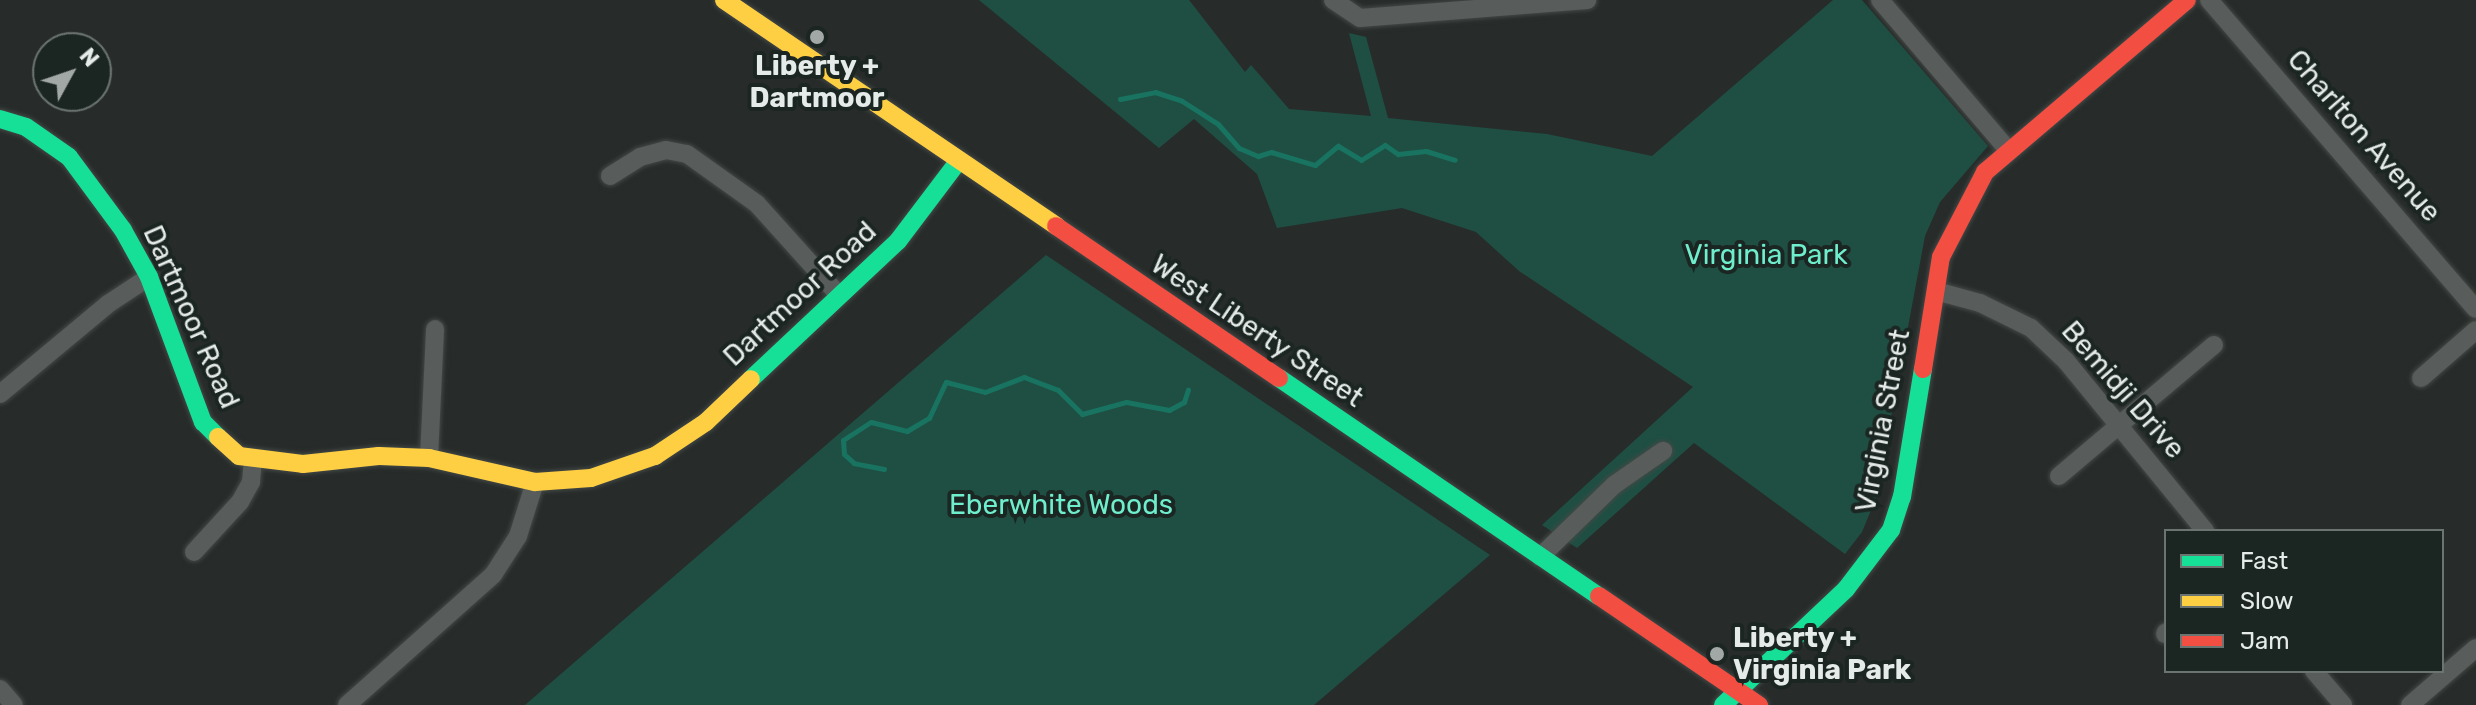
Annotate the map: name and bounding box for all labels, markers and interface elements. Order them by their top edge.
marker: Liberty + Dartmoor [808,28,826,46]
north arrow [32,32,112,112]
text: N [74,43,105,72]
street label: Charlton Avenue [2280,43,2448,229]
place label: Liberty + Dartmoor [750,49,884,115]
street label: Dartmoor Road [716,214,884,374]
street label: Dartmoor Road [136,220,246,414]
park label: Virginia Park [1684,238,1848,272]
street label: West Liberty Street [1144,247,1370,415]
street label: Bemidji Drive [2054,315,2192,465]
street label: Virginia Street [1849,327,1917,515]
park label: Eberwhite Woods [949,488,1173,522]
legend [2164,529,2444,673]
text: Fast [2240,547,2288,575]
text: Slow [2240,587,2293,615]
place label: Liberty + Virginia Park [1733,621,1911,687]
text: Jam [2240,627,2290,655]
marker: Liberty + Virginia Park [1708,645,1726,663]

